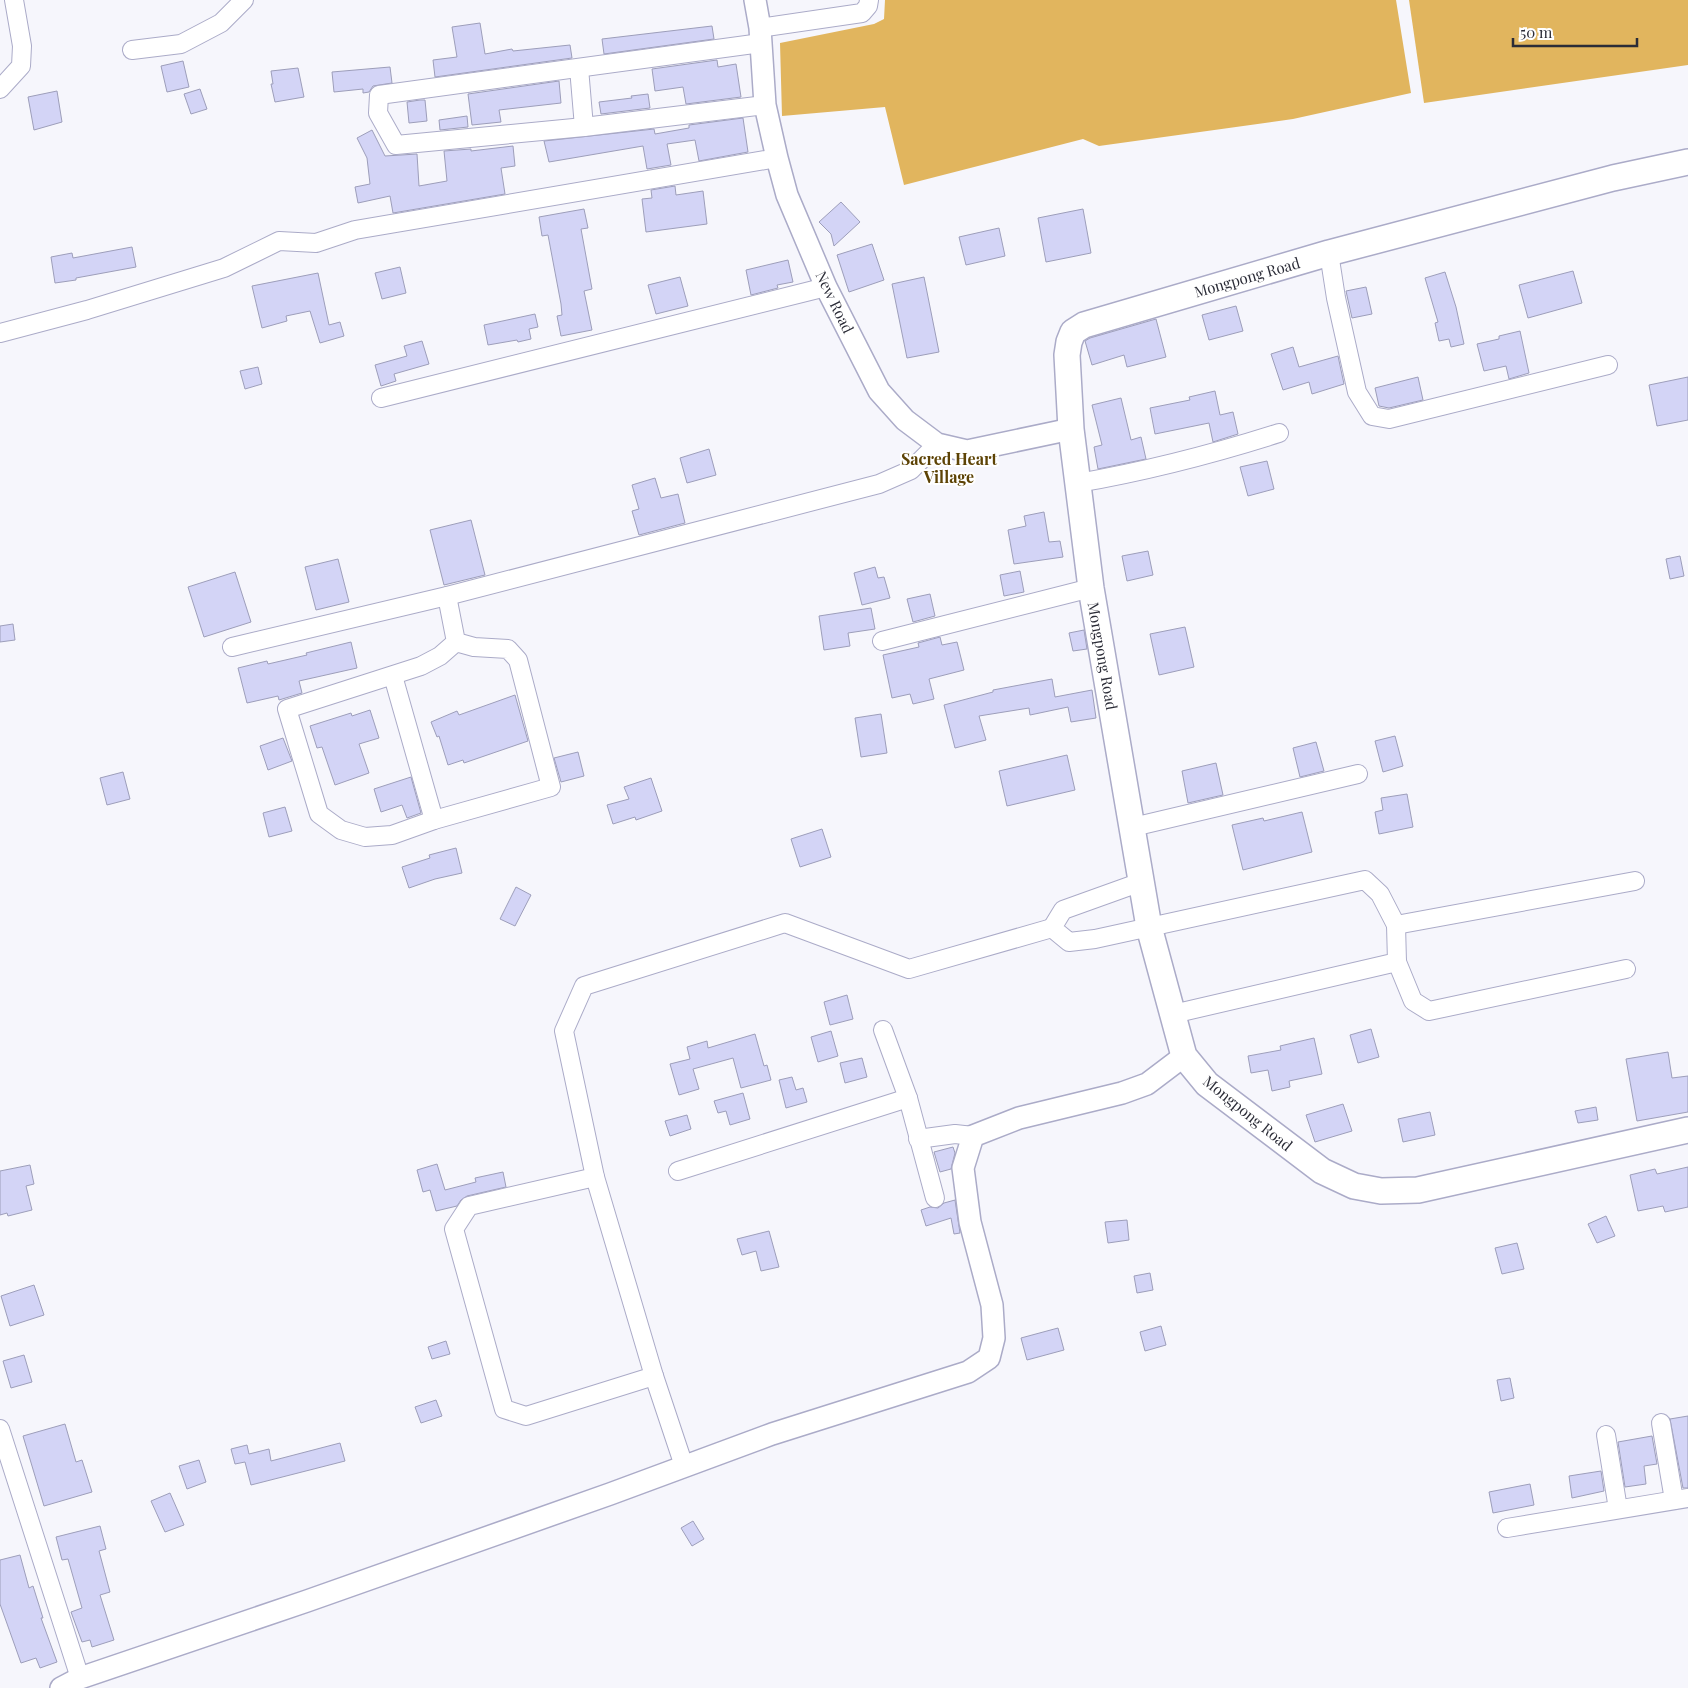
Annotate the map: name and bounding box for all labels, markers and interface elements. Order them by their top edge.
scale bar [1513,15,1637,47]
text: 50 m [1520,22,1553,42]
street label: Mongpong Road [1192,252,1303,302]
street label: New Road [811,268,859,337]
district label: Sacred Heart Village [901,448,997,487]
street label: Mongpong Road [1084,600,1122,712]
street label: Mongpong Road [1199,1071,1297,1155]

